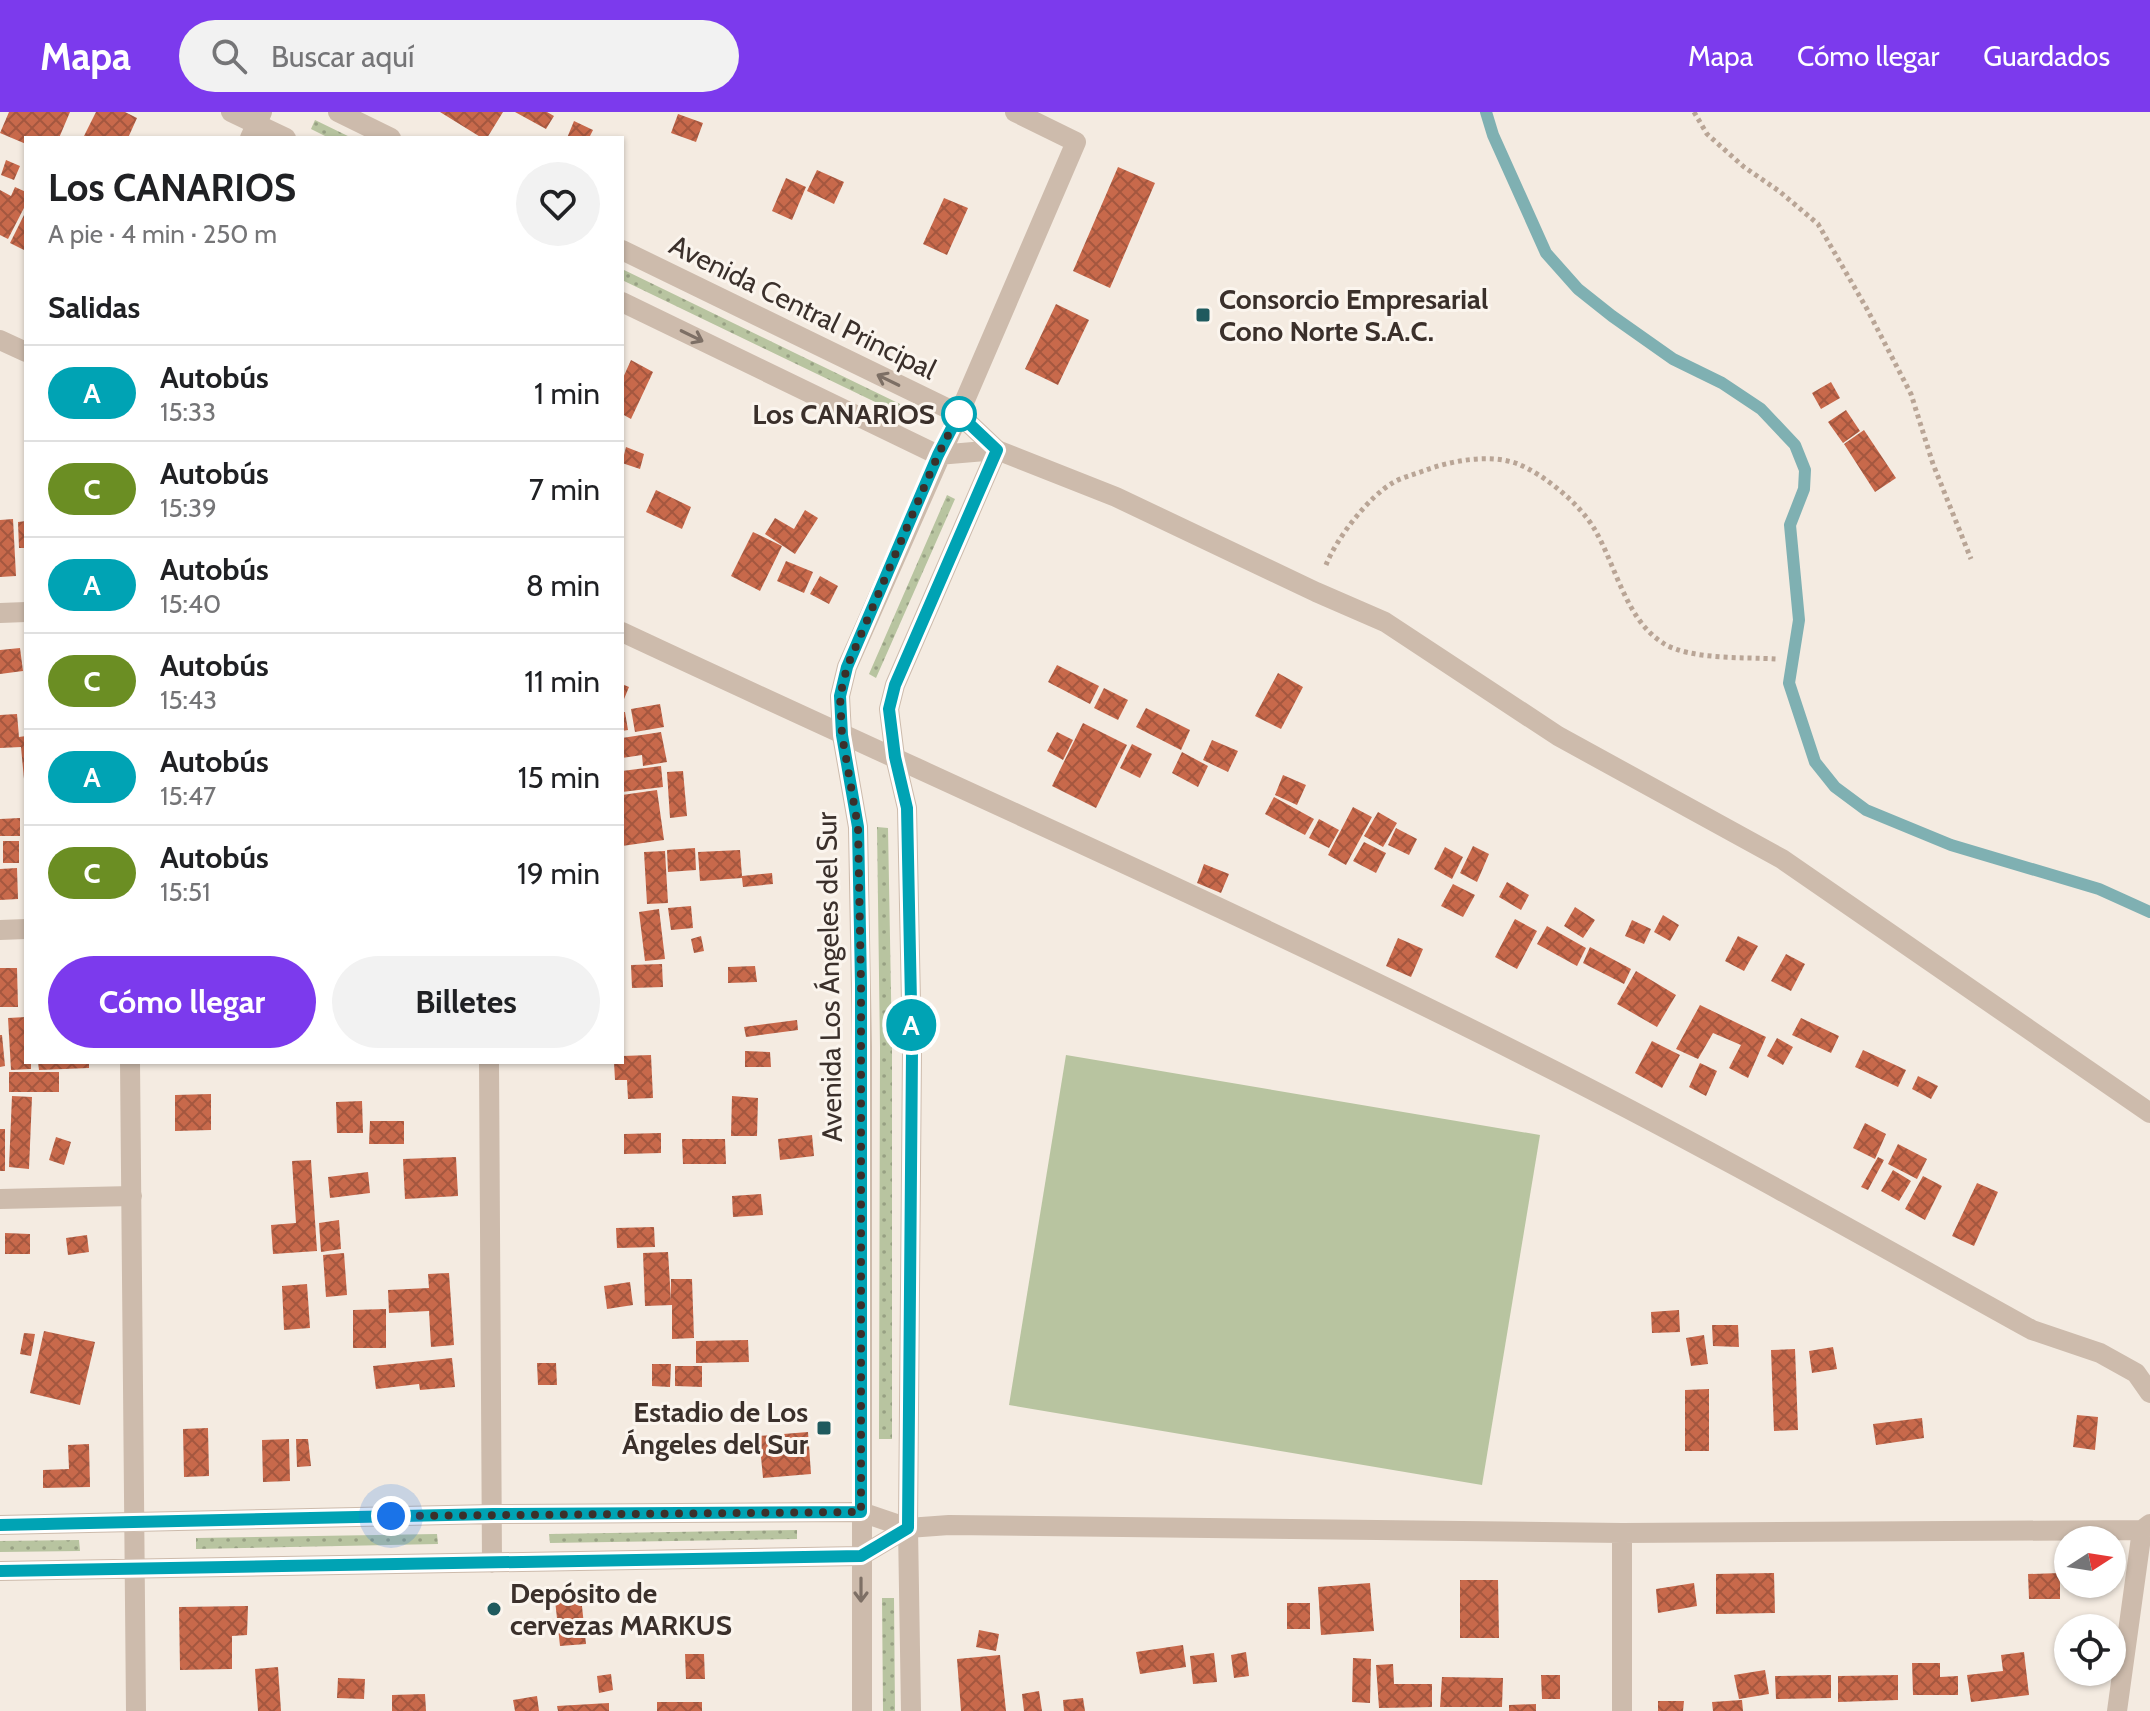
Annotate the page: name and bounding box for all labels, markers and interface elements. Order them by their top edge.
search box [179,20,739,92]
text: Mapa [40,33,131,80]
icon: search [207,34,251,78]
text: Buscar aquí [271,38,414,75]
text: Mapa [1688,39,1753,73]
text: Cómo llegar [1797,39,1939,73]
text: Guardados [1983,39,2110,73]
button: heart [516,162,600,246]
text: Los CANARIOS [48,164,296,211]
text: A pie · 4 min · 250 m [48,218,277,250]
street label: Avenida Central Principal [664,228,942,387]
place label: Consorcio Empresarial Cono Norte S.A.C. [1219,282,1488,348]
text: Salidas [48,289,140,326]
marker: Consorcio Empresarial Cono Norte S.A.C. [1194,306,1212,324]
one-way arrow [680,328,704,344]
text: Autobús [160,359,269,396]
one-way arrow [877,372,901,387]
text: 1 min [534,375,600,412]
text: A [83,376,101,410]
text: 15:33 [160,396,216,428]
place label: Los CANARIOS [752,397,935,431]
marker: Los CANARIOS [942,397,976,431]
text: Autobús [160,455,269,492]
text: 7 min [529,471,600,508]
text: C [83,472,101,506]
text: 15:39 [160,492,217,524]
text: Autobús [160,551,269,588]
text: 8 min [526,567,600,604]
text: A [83,568,101,602]
text: 15:40 [160,588,221,620]
text: Autobús [160,647,269,684]
text: 11 min [524,663,600,700]
text: C [83,664,101,698]
text: 15:43 [160,684,217,716]
text: Autobús [160,743,269,780]
text: 15 min [518,759,600,796]
text: A [83,760,101,794]
text: 15:47 [160,780,216,812]
street label: Avenida Los Ángeles del Sur [809,811,849,1142]
text: Autobús [160,839,269,876]
text: 19 min [517,855,600,892]
text: C [83,856,101,890]
text: 15:51 [160,876,211,908]
button: Cómo llegar [48,956,316,1048]
button: Billetes [332,956,600,1048]
line badge: A [885,999,937,1051]
text: A [902,1008,920,1042]
place label: Estadio de Los Ángeles del Sur [622,1395,809,1461]
marker: Estadio de Los Ángeles del Sur [815,1419,833,1437]
your location [371,1496,411,1536]
north arrow [2054,1526,2126,1598]
map controls [2054,1526,2126,1686]
place label: Depósito de cervezas MARKUS [510,1576,732,1642]
one-way arrow [853,1576,869,1603]
marker: Depósito de cervezas MARKUS [485,1600,503,1618]
button: locate [2054,1614,2126,1686]

